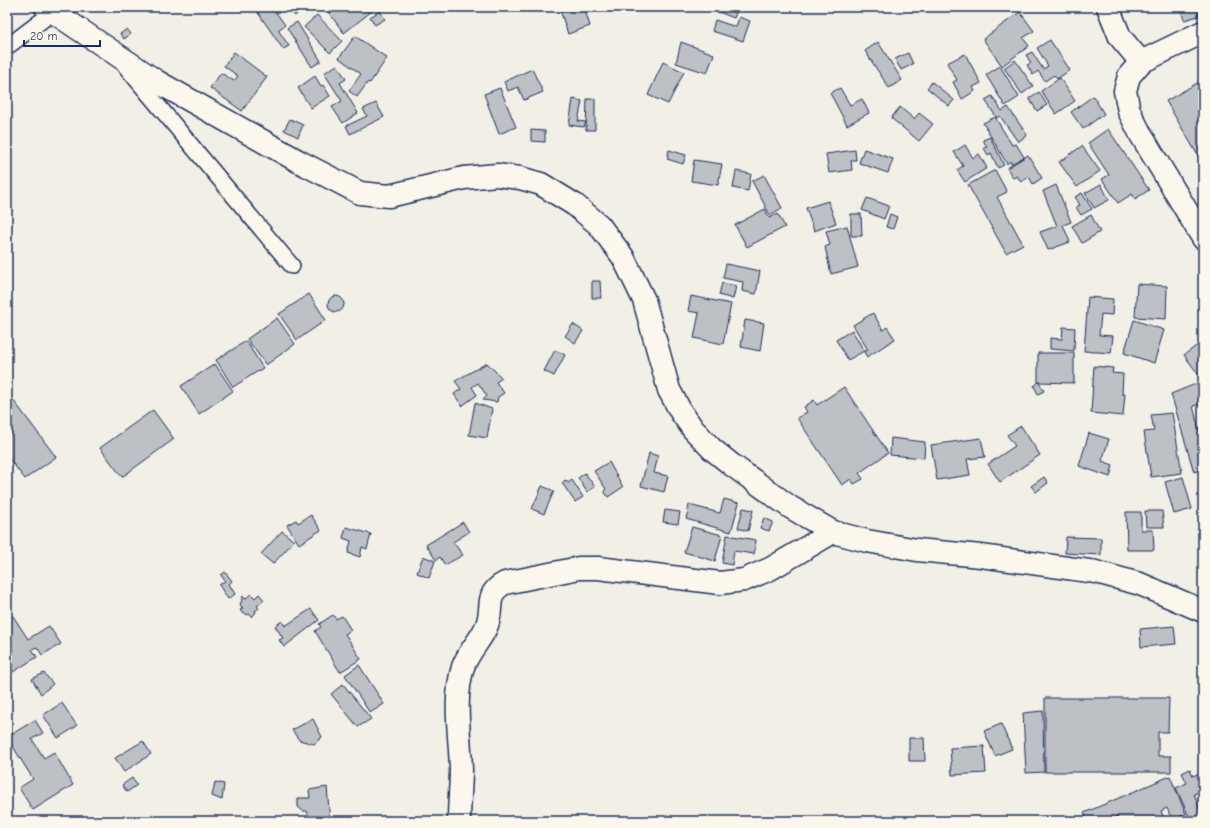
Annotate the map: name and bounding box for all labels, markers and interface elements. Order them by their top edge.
scale bar [24,22,100,48]
text: 20 m [30,29,58,43]

